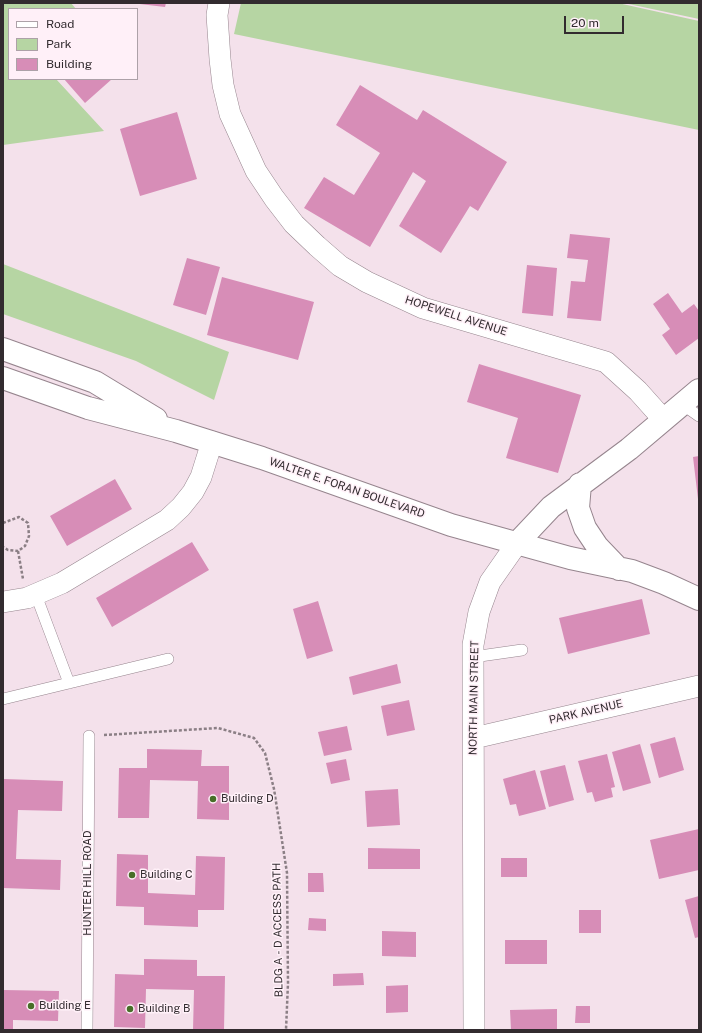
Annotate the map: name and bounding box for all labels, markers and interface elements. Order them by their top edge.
legend [8,8,138,80]
scale bar [566,8,626,34]
text: 20 m [571,16,599,30]
text: Road [46,17,74,31]
text: Park [46,37,72,51]
text: Building [46,57,92,71]
street label: HOPEWELL AVENUE [403,293,509,339]
street label: WALTER E. FORAN BOULEVARD [267,455,427,521]
street label: NORTH MAIN STREET [466,641,482,755]
street label: PARK AVENUE [548,697,624,727]
place label: Building D [221,792,274,806]
marker: Building D [208,794,218,804]
street label: HUNTER HILL ROAD [81,830,95,936]
street label: BLDG A - D ACCESS PATH [270,862,286,998]
place label: Building C [140,868,193,882]
marker: Building C [127,870,137,880]
place label: Building E [39,999,91,1013]
marker: Building E [26,1001,36,1011]
place label: Building B [138,1002,190,1016]
marker: Building B [125,1004,135,1014]

